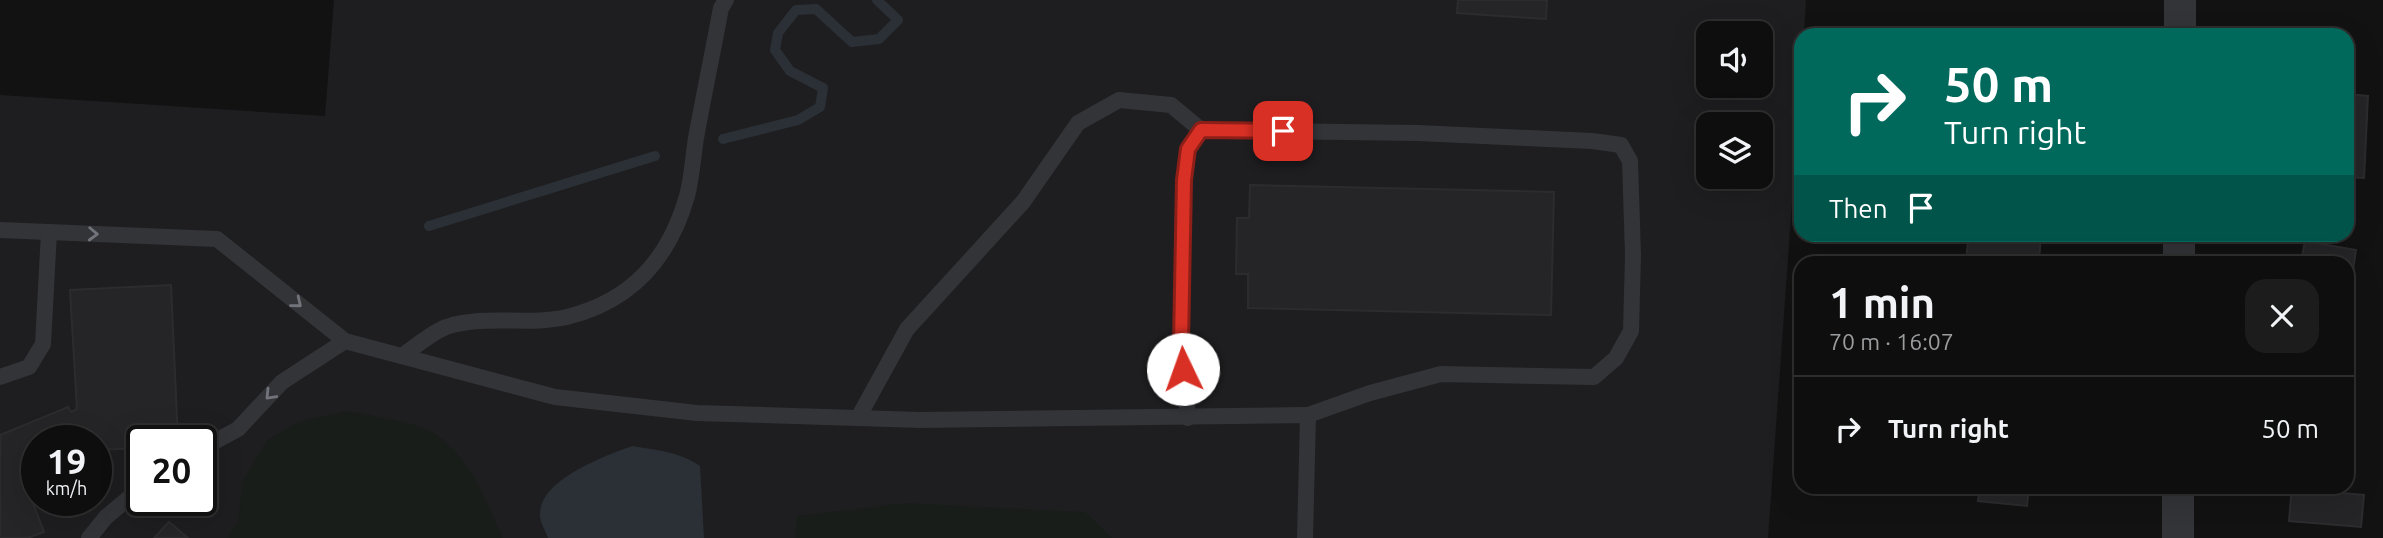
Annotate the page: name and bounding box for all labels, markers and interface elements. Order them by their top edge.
map controls [1696,21,1773,189]
button: sound [1696,21,1773,98]
icon: right [1829,56,1920,147]
text: 50 m [1944,56,2053,111]
pin [1253,101,1313,161]
icon: arrive [1264,112,1302,150]
button: layers [1696,112,1773,189]
text: Turn right [1944,114,2086,150]
icon: arrive [1902,189,1940,227]
text: Then [1829,194,1888,223]
one-way arrow [87,226,98,241]
text: 1 min [1829,279,1935,326]
button: close [2245,279,2319,353]
one-way arrow [289,295,302,307]
text: 70 m · 16:07 [1829,329,1954,354]
position arrow [1146,332,1220,406]
one-way arrow [265,387,278,400]
icon: right [1829,410,1867,448]
text: Turn right [1888,414,2009,443]
text: 50 m [2261,414,2319,443]
speed limit sign: 20 [126,425,217,516]
text: 19 [47,441,86,481]
text: km/h [46,478,87,498]

